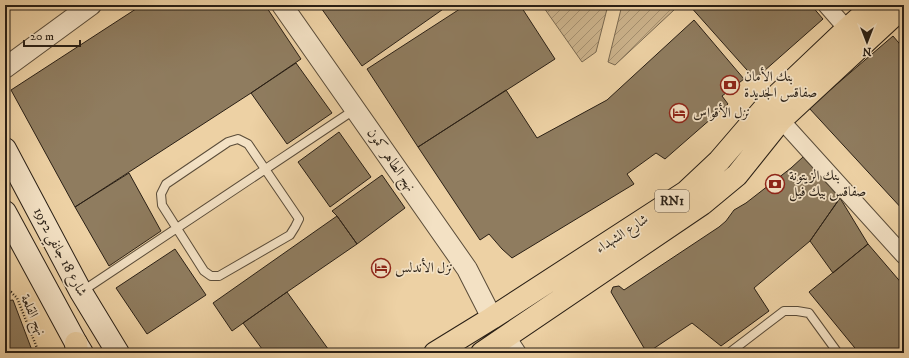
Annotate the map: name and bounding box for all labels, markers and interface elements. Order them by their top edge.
scale bar [24,22,80,48]
north arrow [847,22,887,62]
text: 20 m [30,29,54,44]
text: N [862,44,872,58]
place label: بنك الأمان صفاقس الجديدة [744,66,817,102]
bank icon: بنك الأمان صفاقس الجديدة [719,74,741,96]
hotel icon: نزل الأقواس [668,102,690,124]
place label: نزل الأقواس [693,102,750,122]
street label: نهج الطاهر كمون [360,125,419,197]
place label: بنك الزيتونة صفاقس بيك فيل [789,167,866,202]
bank icon: بنك الزيتونة صفاقس بيك فيل [764,173,786,195]
road number: RN1 [655,190,689,212]
street label: شارع 18 جانفي 1952 [25,204,91,302]
street label: شارع الشهداء [592,210,653,259]
hotel icon: نزل الأندلس [370,257,392,279]
place label: نزل الأندلس [395,257,453,277]
street label: نهج القلعة [13,292,50,340]

